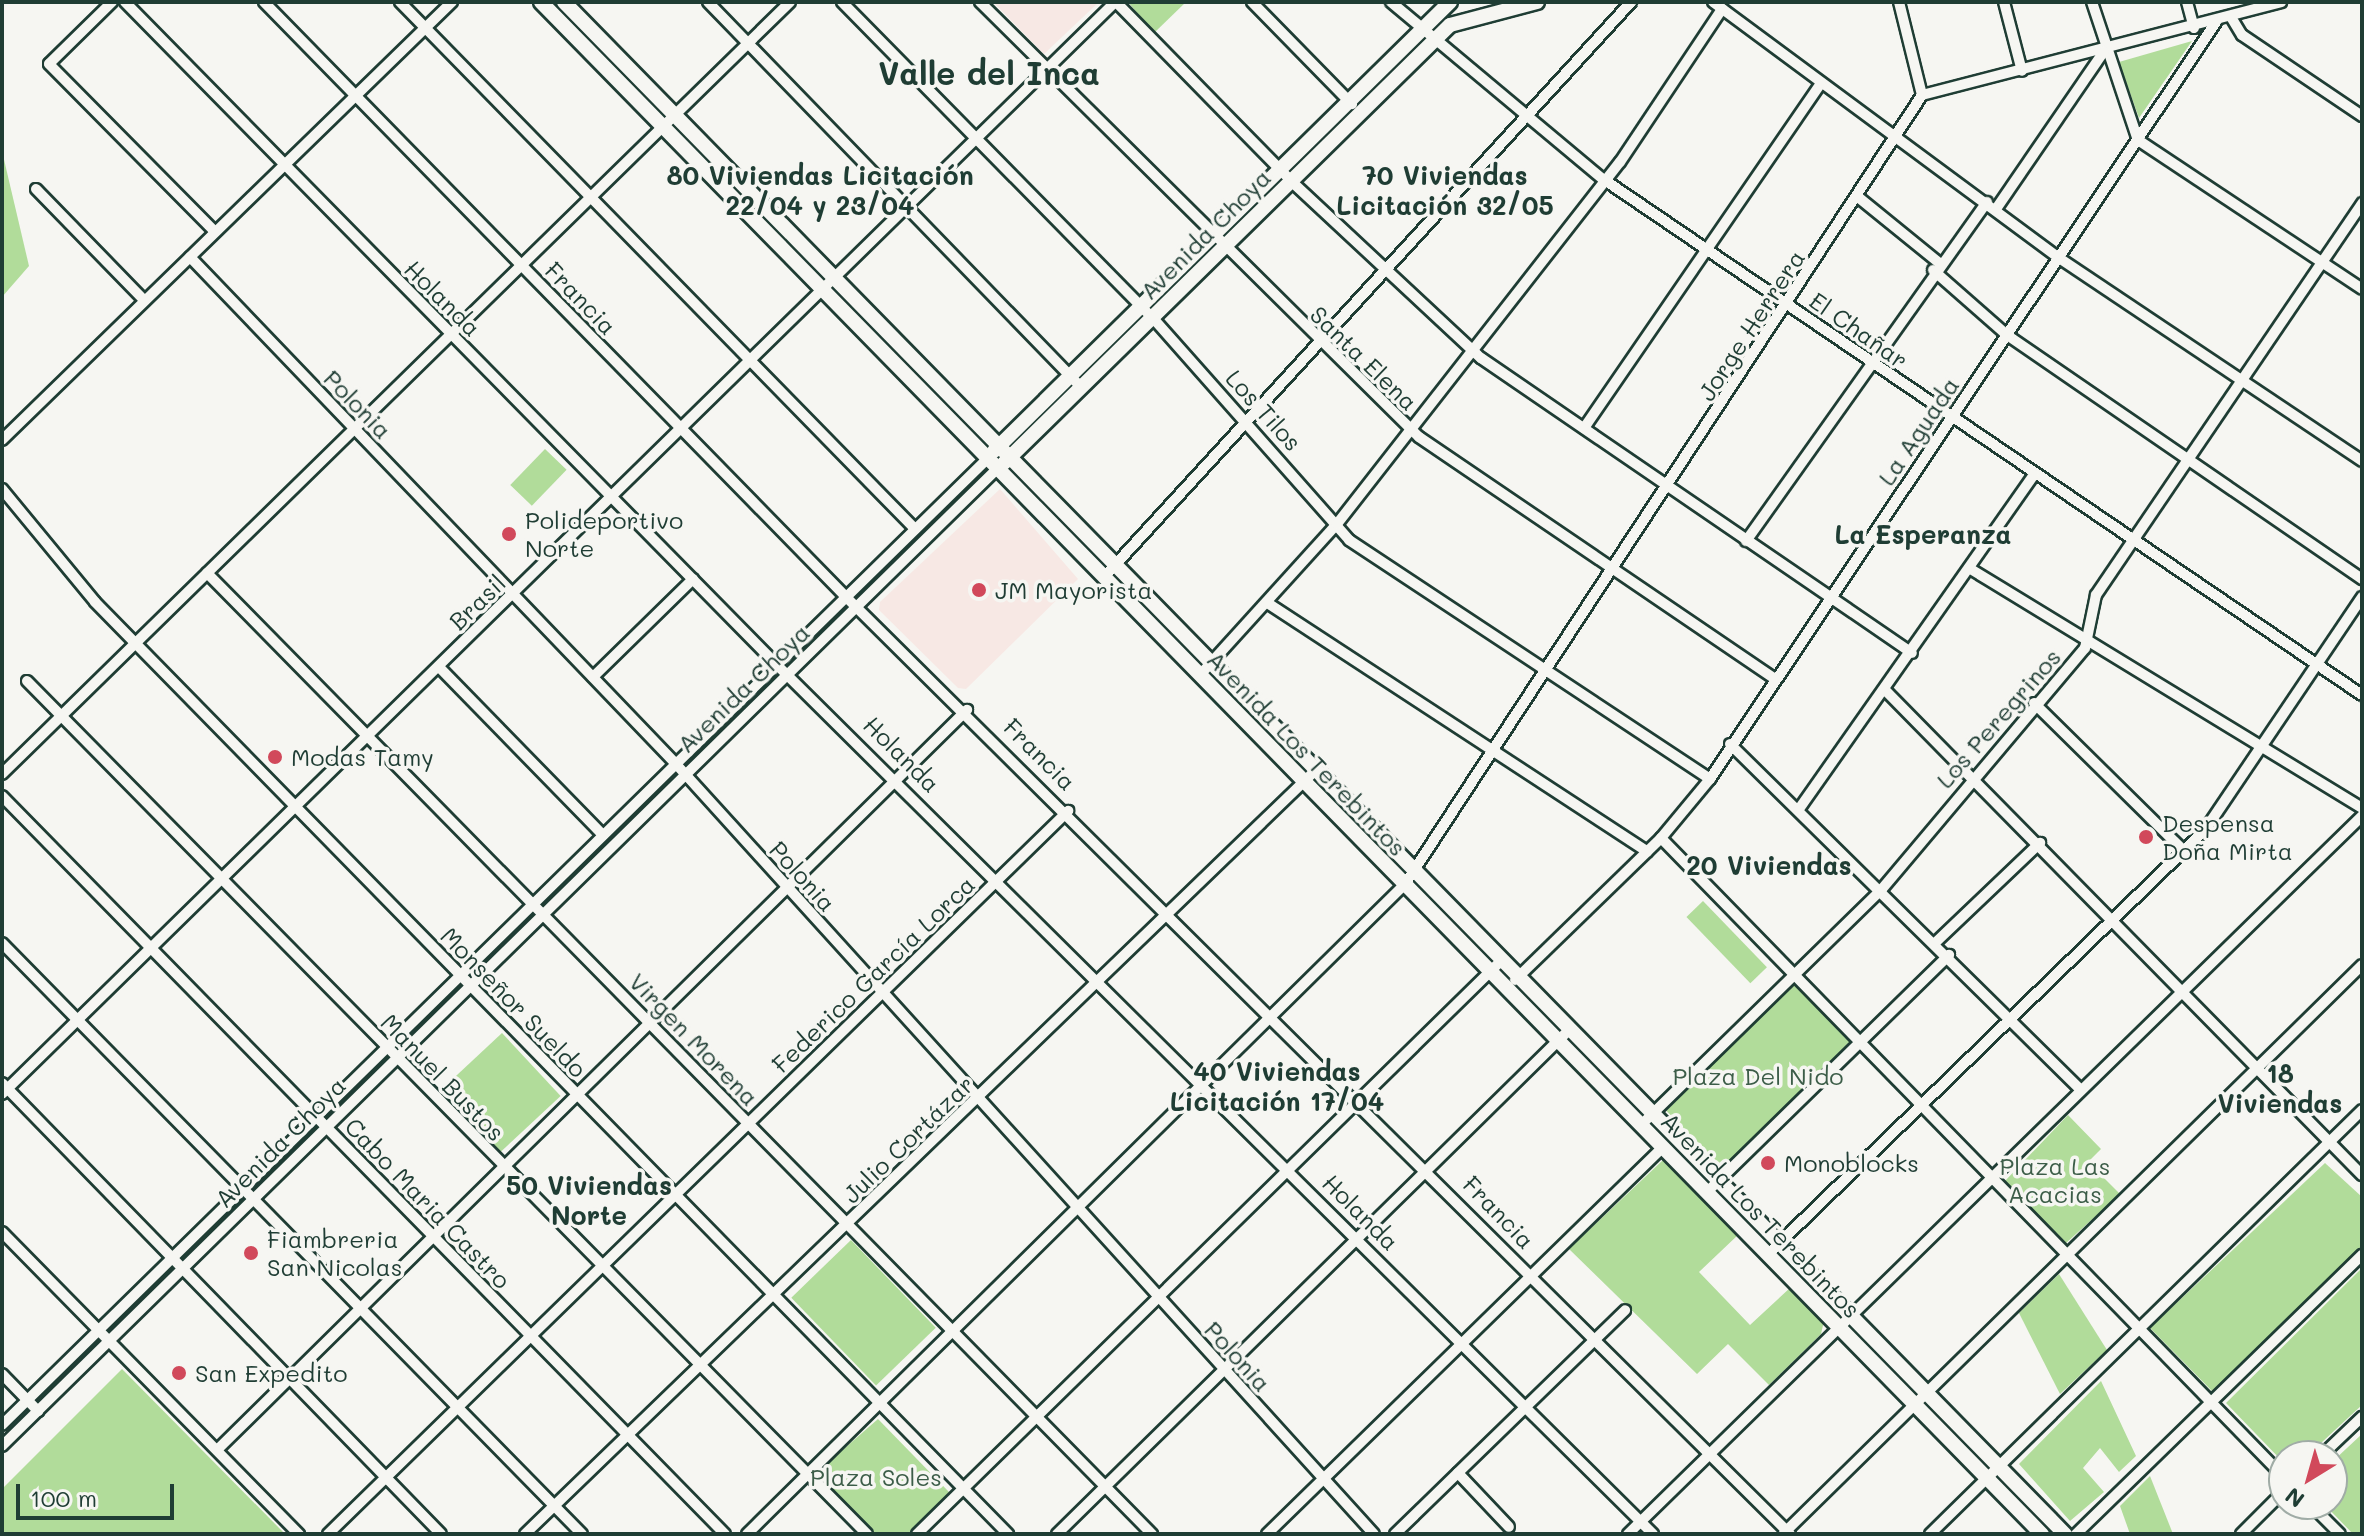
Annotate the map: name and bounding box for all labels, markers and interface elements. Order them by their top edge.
district label: Valle del Inca [878,53,1100,91]
district label: 80 Viviendas Licitación 22/04 y 23/04 [666,160,974,222]
district label: 70 Viviendas Licitación 32/05 [1336,160,1554,222]
street label: Avenida Choya [1134,163,1276,305]
street label: Jorge Herrera [1692,244,1810,406]
street label: Holanda [399,254,487,342]
street label: Francia [539,256,623,340]
street label: El Chañar [1804,286,1914,374]
street label: Santa Elena [1304,300,1424,416]
street label: Polonia [318,364,398,444]
street label: Los Tilos [1220,364,1308,456]
street label: La Aguada [1871,372,1965,490]
place label: Polideportivo Norte [525,506,683,562]
district label: La Esperanza [1834,519,2012,551]
marker: Polideportivo Norte [500,525,518,543]
street label: Brasil [443,568,511,636]
place label: JM Mayorista [995,576,1152,604]
marker: JM Mayorista [970,581,988,599]
street label: Avenida Choya [671,618,815,758]
street label: Los Peregrinos [1930,642,2066,794]
street label: Avenida Los Terebintos [1201,644,1413,862]
street label: Holanda [858,710,946,798]
street label: Francia [998,712,1082,796]
place label: Modas Tamy [291,743,434,771]
marker: Modas Tamy [266,748,284,766]
place label: Despensa Doña Mirta [2162,809,2293,865]
marker: Despensa Doña Mirta [2137,828,2155,846]
street label: Polonia [764,835,842,917]
district label: 20 Viviendas [1686,850,1852,882]
street label: Federico García Lorca [766,870,980,1078]
street label: Monseñor Sueldo [435,921,593,1083]
street label: Virgen Morena [624,967,764,1111]
street label: Manuel Bustos [375,1008,511,1146]
district label: 40 Viviendas Licitación 17/04 [1170,1056,1384,1118]
district label: 18 Viviendas [2218,1058,2342,1120]
park label: Plaza Del Nido [1672,1062,1844,1090]
street label: Julio Cortázar [837,1069,979,1209]
street label: Avenida Choya [209,1071,351,1213]
street label: Avenida Los Terebintos [1655,1106,1867,1324]
street label: Cabo Maria Castro [339,1112,517,1294]
place label: Monoblocks [1784,1149,1919,1177]
park label: Plaza Las Acacias [2000,1152,2110,1208]
marker: Monoblocks [1759,1154,1777,1172]
street label: Holanda [1317,1168,1405,1256]
district label: 50 Viviendas Norte [506,1170,672,1232]
street label: Francia [1457,1170,1541,1254]
place label: Fiambreria San Nicolas [267,1225,402,1281]
marker: Fiambreria San Nicolas [242,1244,260,1262]
street label: Polonia [1199,1315,1277,1397]
place label: San Expedito [195,1359,347,1387]
marker: San Expedito [170,1364,188,1382]
north arrow [2268,1440,2348,1520]
park label: Plaza Soles [810,1463,942,1491]
scale bar [20,1468,178,1518]
text: N [2279,1481,2310,1515]
text: 100 m [30,1482,97,1513]

